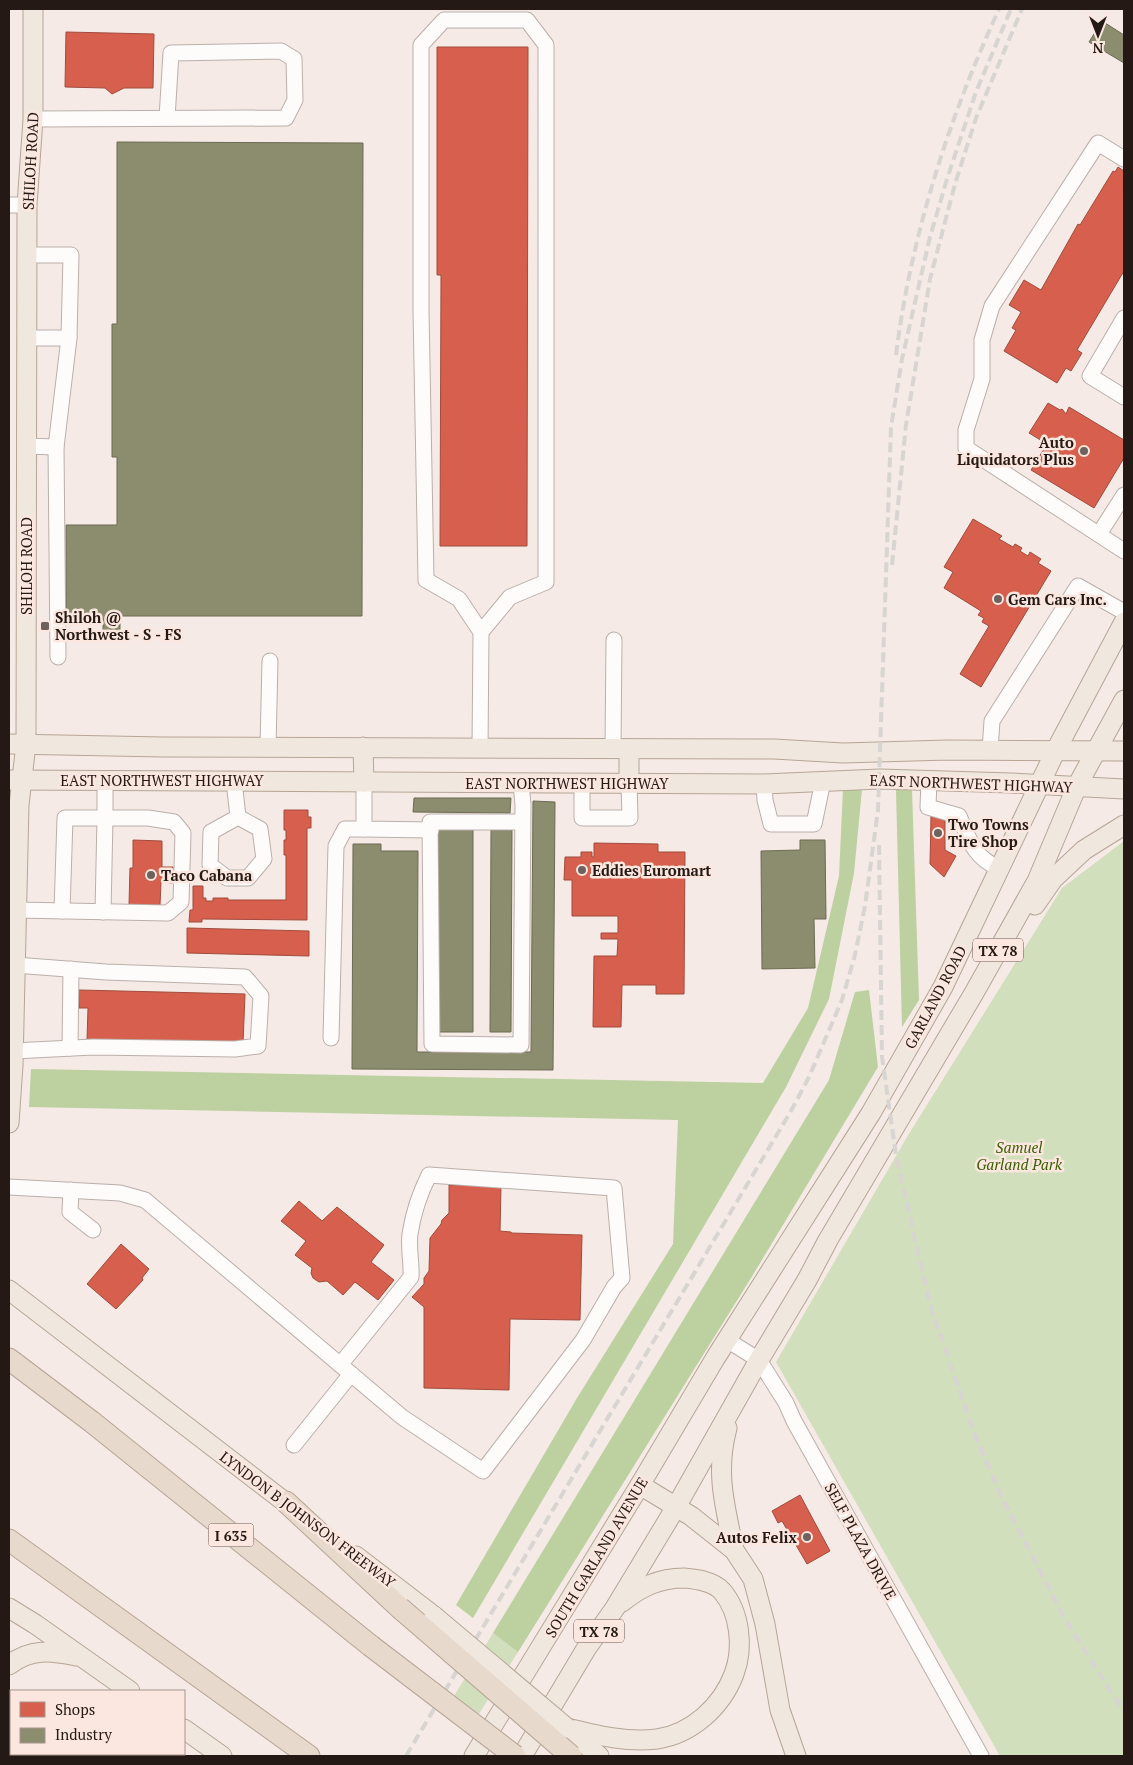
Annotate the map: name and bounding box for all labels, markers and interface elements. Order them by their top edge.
north arrow [1073,10,1123,60]
text: N [1092,39,1103,58]
street label: SHILOH ROAD [17,112,43,210]
place label: Auto Liquidators Plus [957,432,1074,469]
marker: Auto Liquidators Plus [1078,445,1090,457]
street label: SHILOH ROAD [16,517,36,615]
place label: Gem Cars Inc. [1008,589,1107,609]
marker: Gem Cars Inc. [992,593,1004,605]
place label: Shiloh @ Northwest - S - FS [55,607,182,644]
marker: Shiloh @ Northwest - S - FS [39,620,51,632]
street label: EAST NORTHWEST HIGHWAY [869,769,1073,797]
street label: EAST NORTHWEST HIGHWAY [60,770,264,790]
street label: EAST NORTHWEST HIGHWAY [465,773,669,793]
place label: Two Towns Tire Shop [948,814,1029,851]
marker: Two Towns Tire Shop [932,827,944,839]
place label: Eddies Euromart [592,860,711,880]
marker: Eddies Euromart [576,864,588,876]
place label: Taco Cabana [161,865,253,885]
marker: Taco Cabana [145,869,157,881]
road number: TX 78 [973,938,1023,962]
street label: GARLAND ROAD [899,942,971,1052]
park label: Samuel Garland Park [976,1137,1063,1174]
street label: LYNDON B JOHNSON FREEWAY [216,1446,400,1592]
street label: SOUTH GARLAND AVENUE [540,1473,652,1641]
street label: SELF PLAZA DRIVE [821,1479,901,1603]
road number: I 635 [208,1524,254,1546]
place label: Autos Felix [716,1527,798,1547]
marker: Autos Felix [801,1531,813,1543]
road number: TX 78 [574,1620,624,1642]
legend [10,1690,185,1755]
text: Shops [55,1699,95,1719]
text: Industry [55,1724,112,1744]

